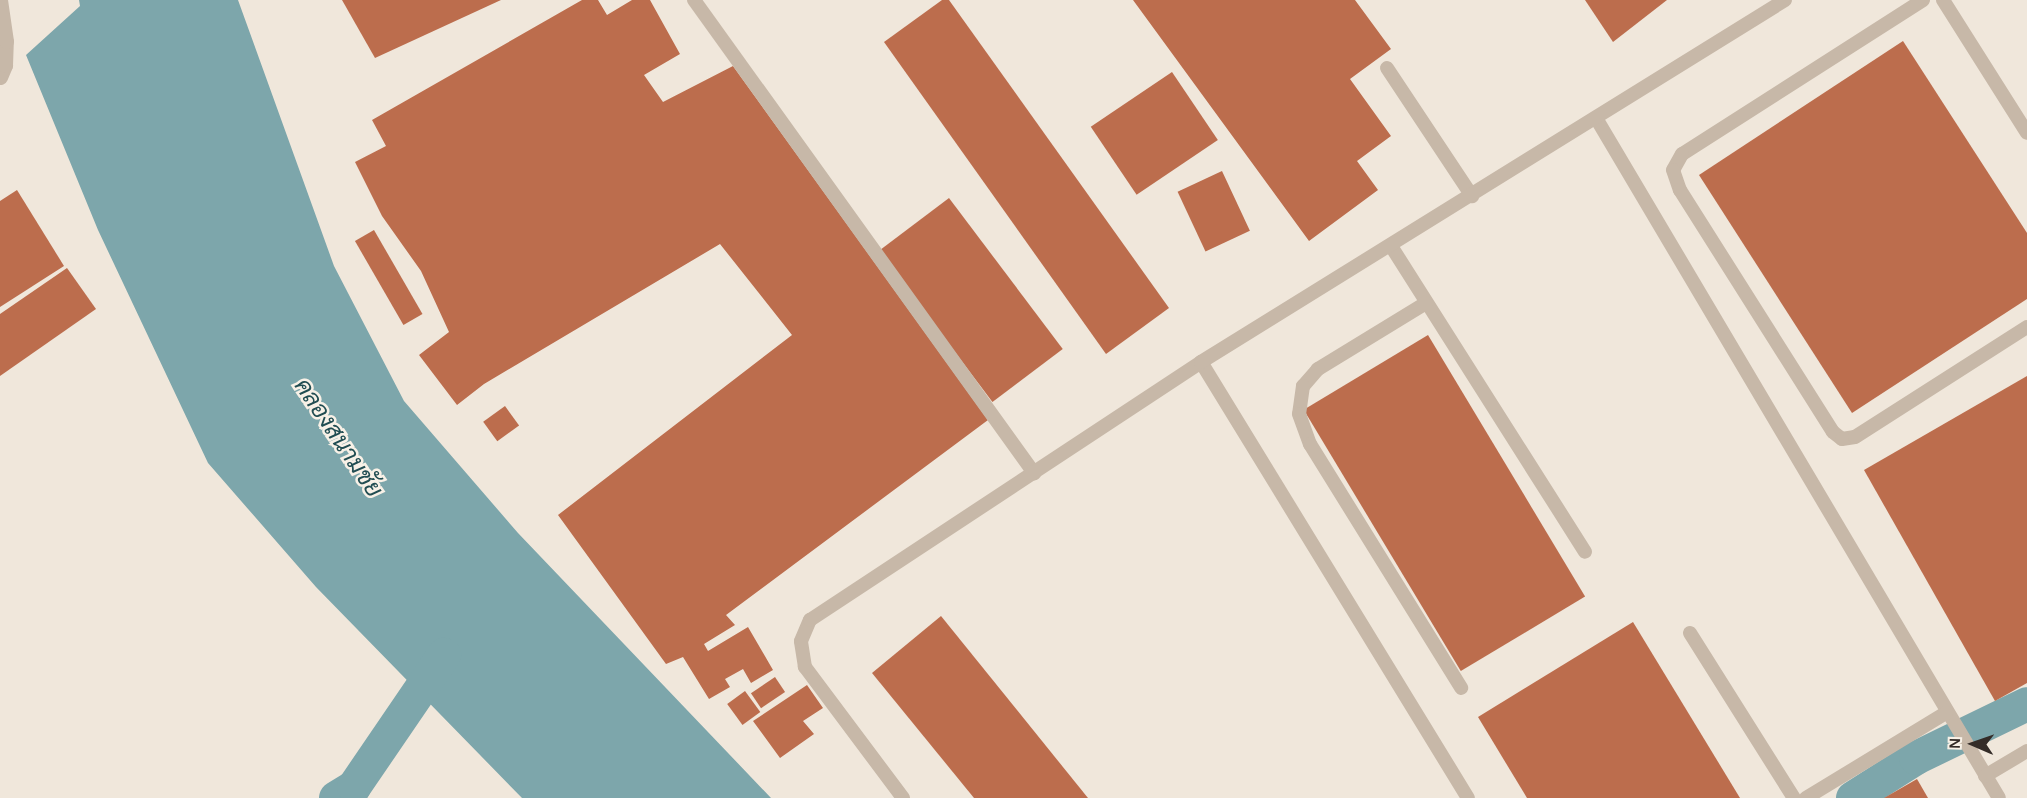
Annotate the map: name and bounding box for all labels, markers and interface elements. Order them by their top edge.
water label: คลองสนามชัย [288,373,388,503]
north arrow [1943,714,2003,774]
text: N [1945,737,1964,749]

